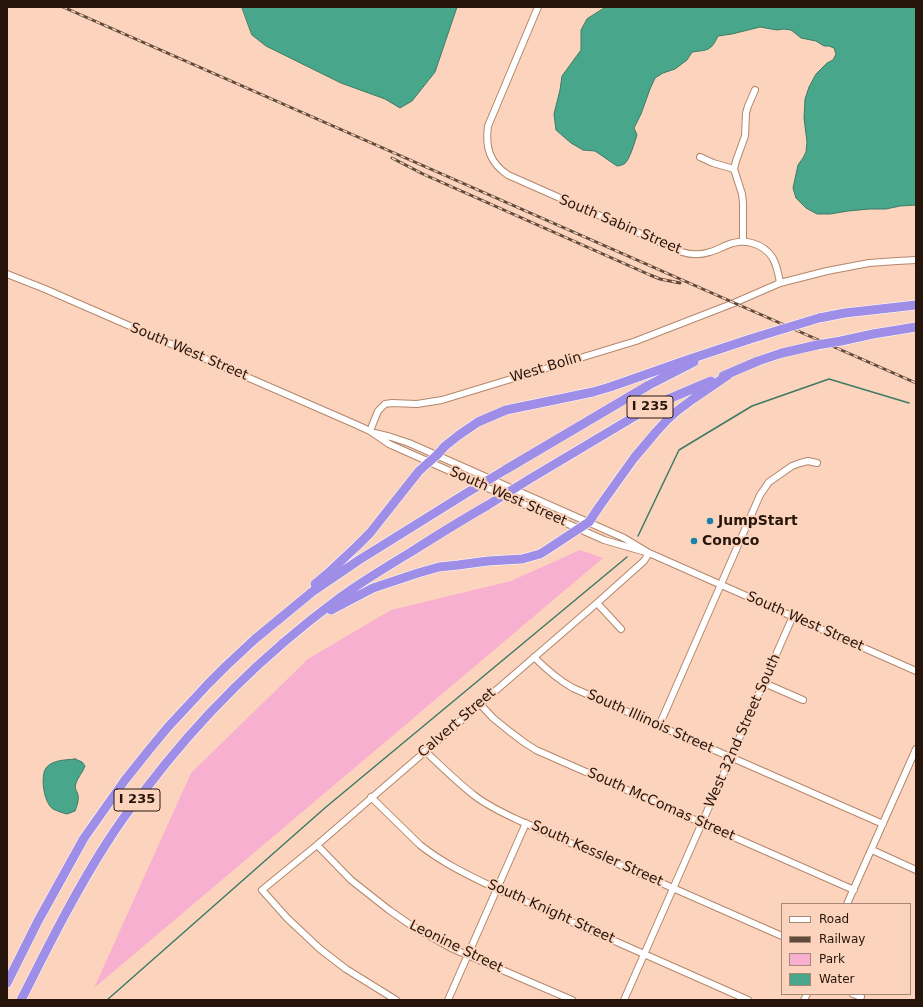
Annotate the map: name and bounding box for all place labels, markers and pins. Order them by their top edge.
place label: JumpStart [718,513,798,529]
marker: JumpStart [705,516,715,526]
place label: Conoco [702,533,759,549]
marker: Conoco [689,536,699,546]

